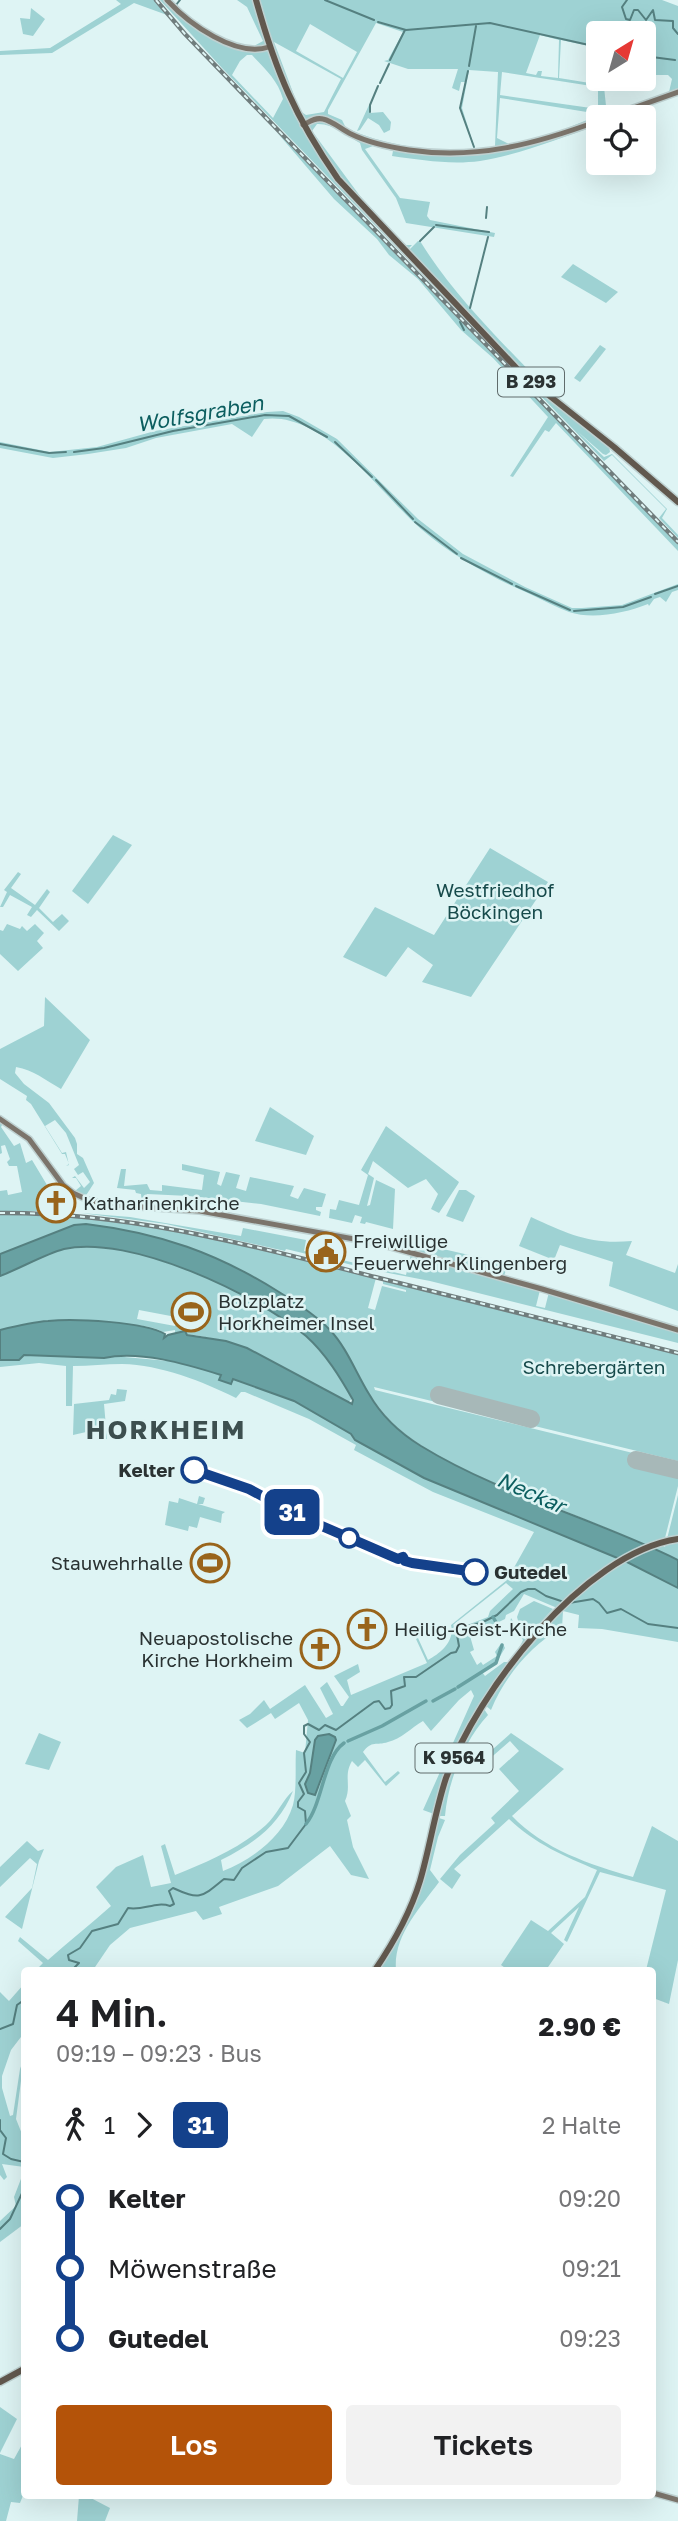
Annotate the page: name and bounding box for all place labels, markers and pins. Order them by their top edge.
church icon: Katharinenkirche [35,1182,77,1224]
place label: Katharinenkirche [83,1191,240,1214]
place label: Freiwillige Feuerwehr Klingenberg [353,1229,567,1274]
public building icon: Freiwillige Feuerwehr Klingenberg [305,1231,347,1273]
place label: Bolzplatz Horkheimer Insel [218,1289,375,1334]
sports icon: Bolzplatz Horkheimer Insel [170,1291,212,1333]
marker: Kelter [181,1457,207,1483]
place label: Kelter [118,1458,176,1481]
unlabelled marker [339,1528,359,1548]
sports icon: Stauwehrhalle [189,1542,231,1584]
place label: Stauwehrhalle [51,1551,183,1574]
marker: Gutedel [462,1559,488,1585]
place label: Gutedel [494,1560,567,1583]
church icon: Heilig-Geist-Kirche [346,1608,388,1650]
place label: Heilig-Geist-Kirche [394,1617,567,1640]
place label: Neuapostolische Kirche Horkheim [139,1626,293,1671]
church icon: Neuapostolische Kirche Horkheim [299,1628,341,1670]

